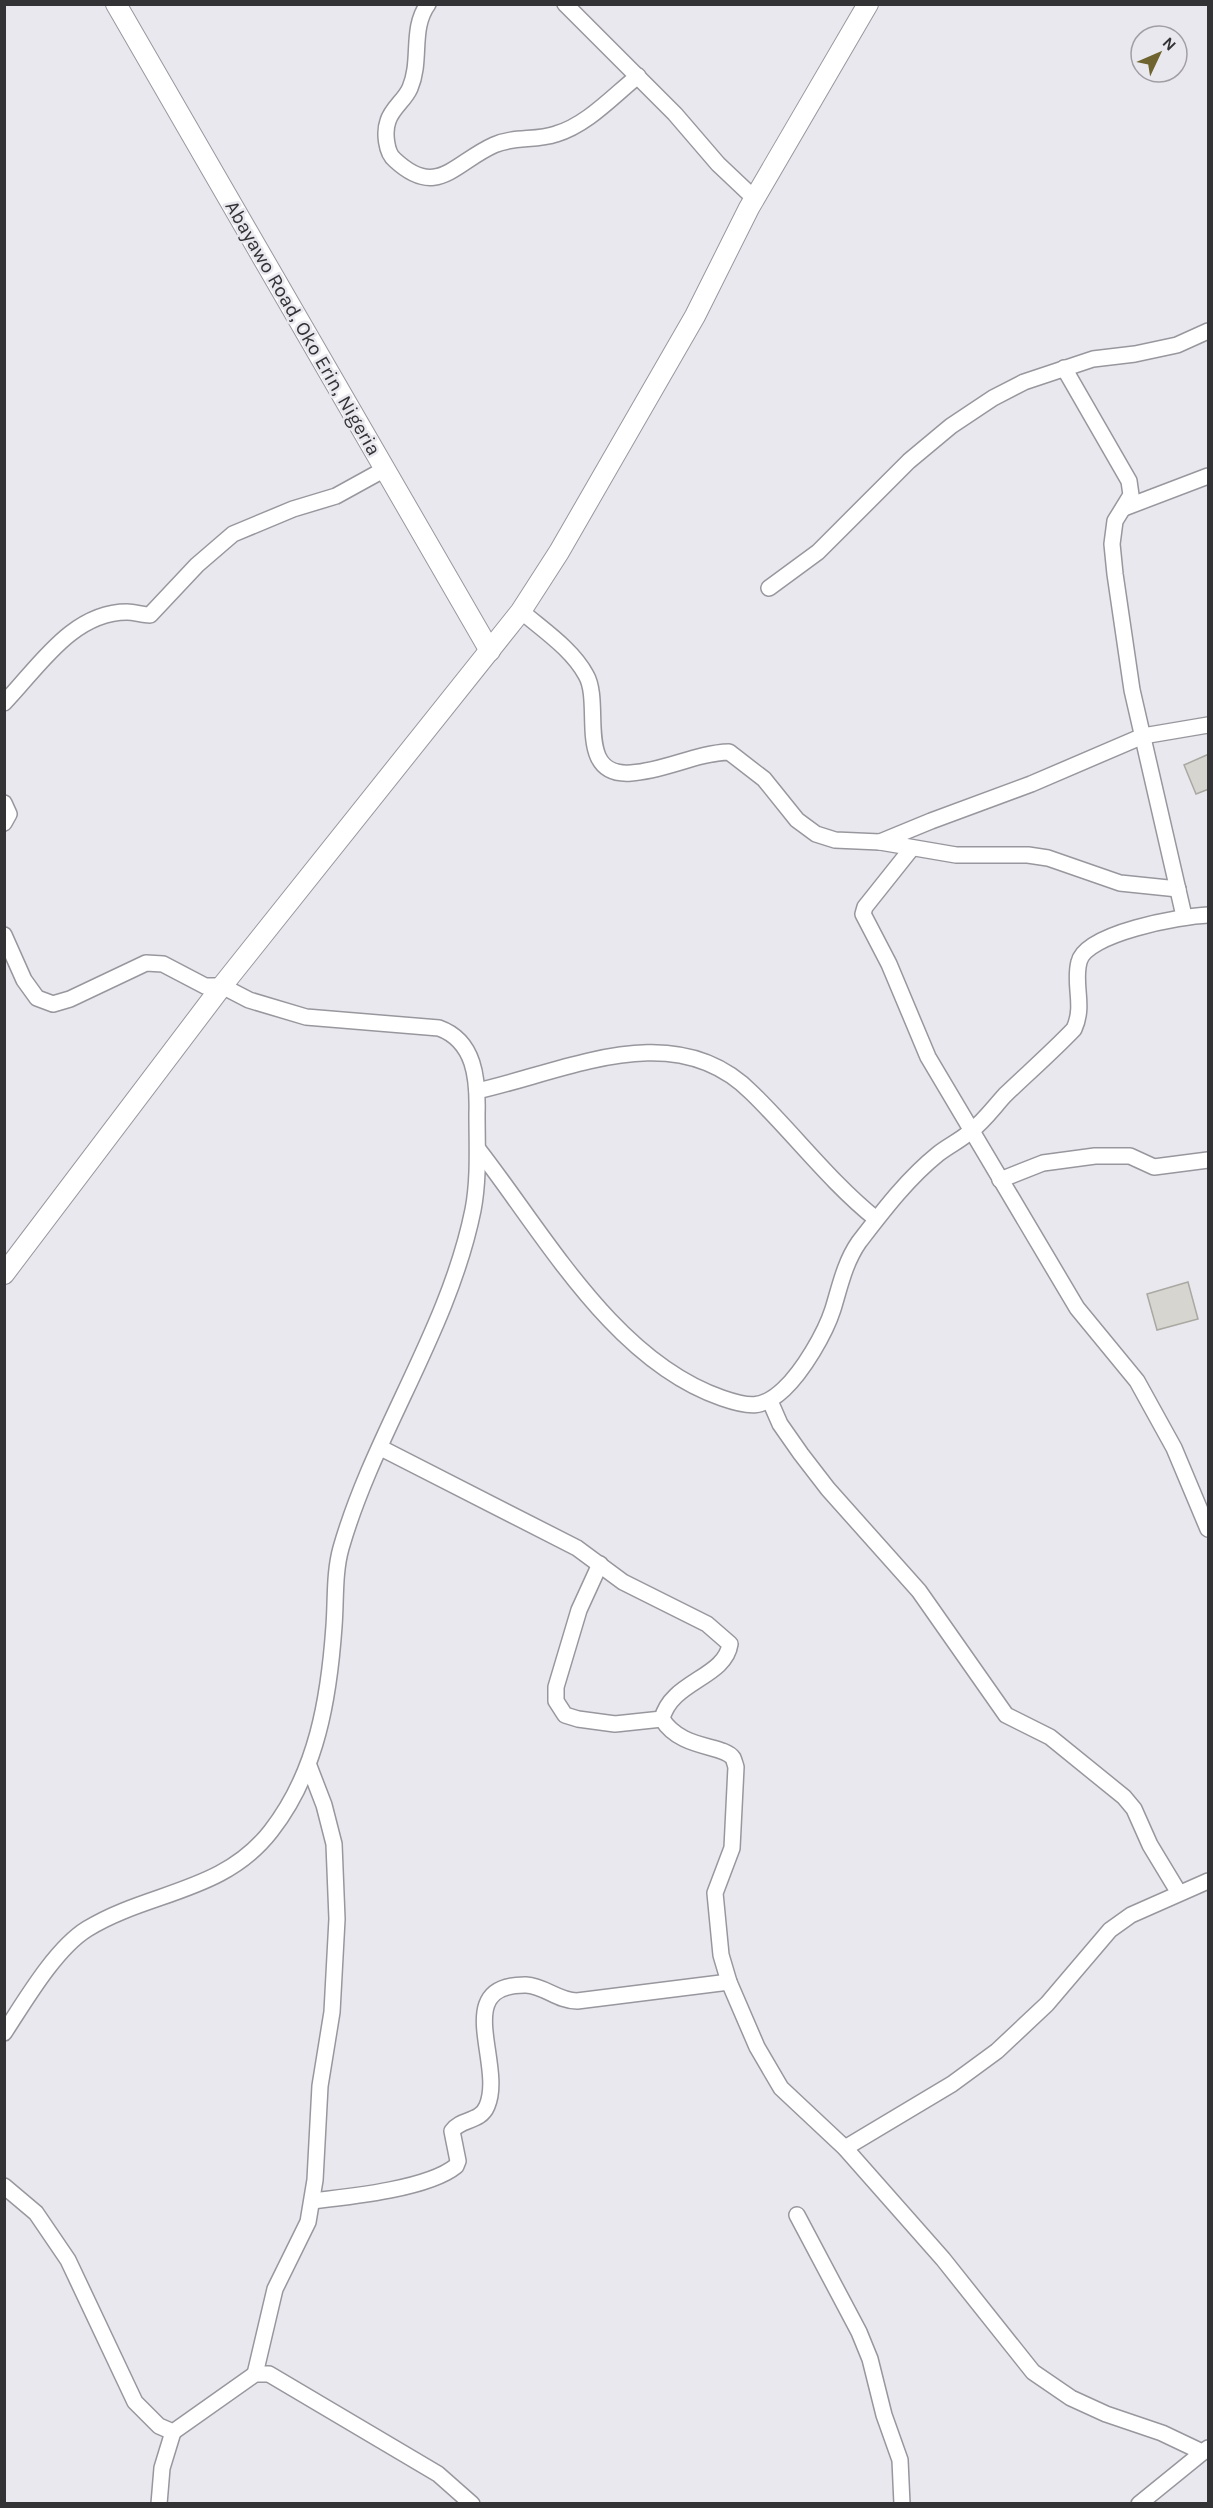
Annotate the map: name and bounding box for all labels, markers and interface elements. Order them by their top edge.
north arrow [1129,24,1189,84]
text: N [1159,33,1180,55]
street label: Abayawo Road, Oko Erin, Nigeria [220,196,386,460]

